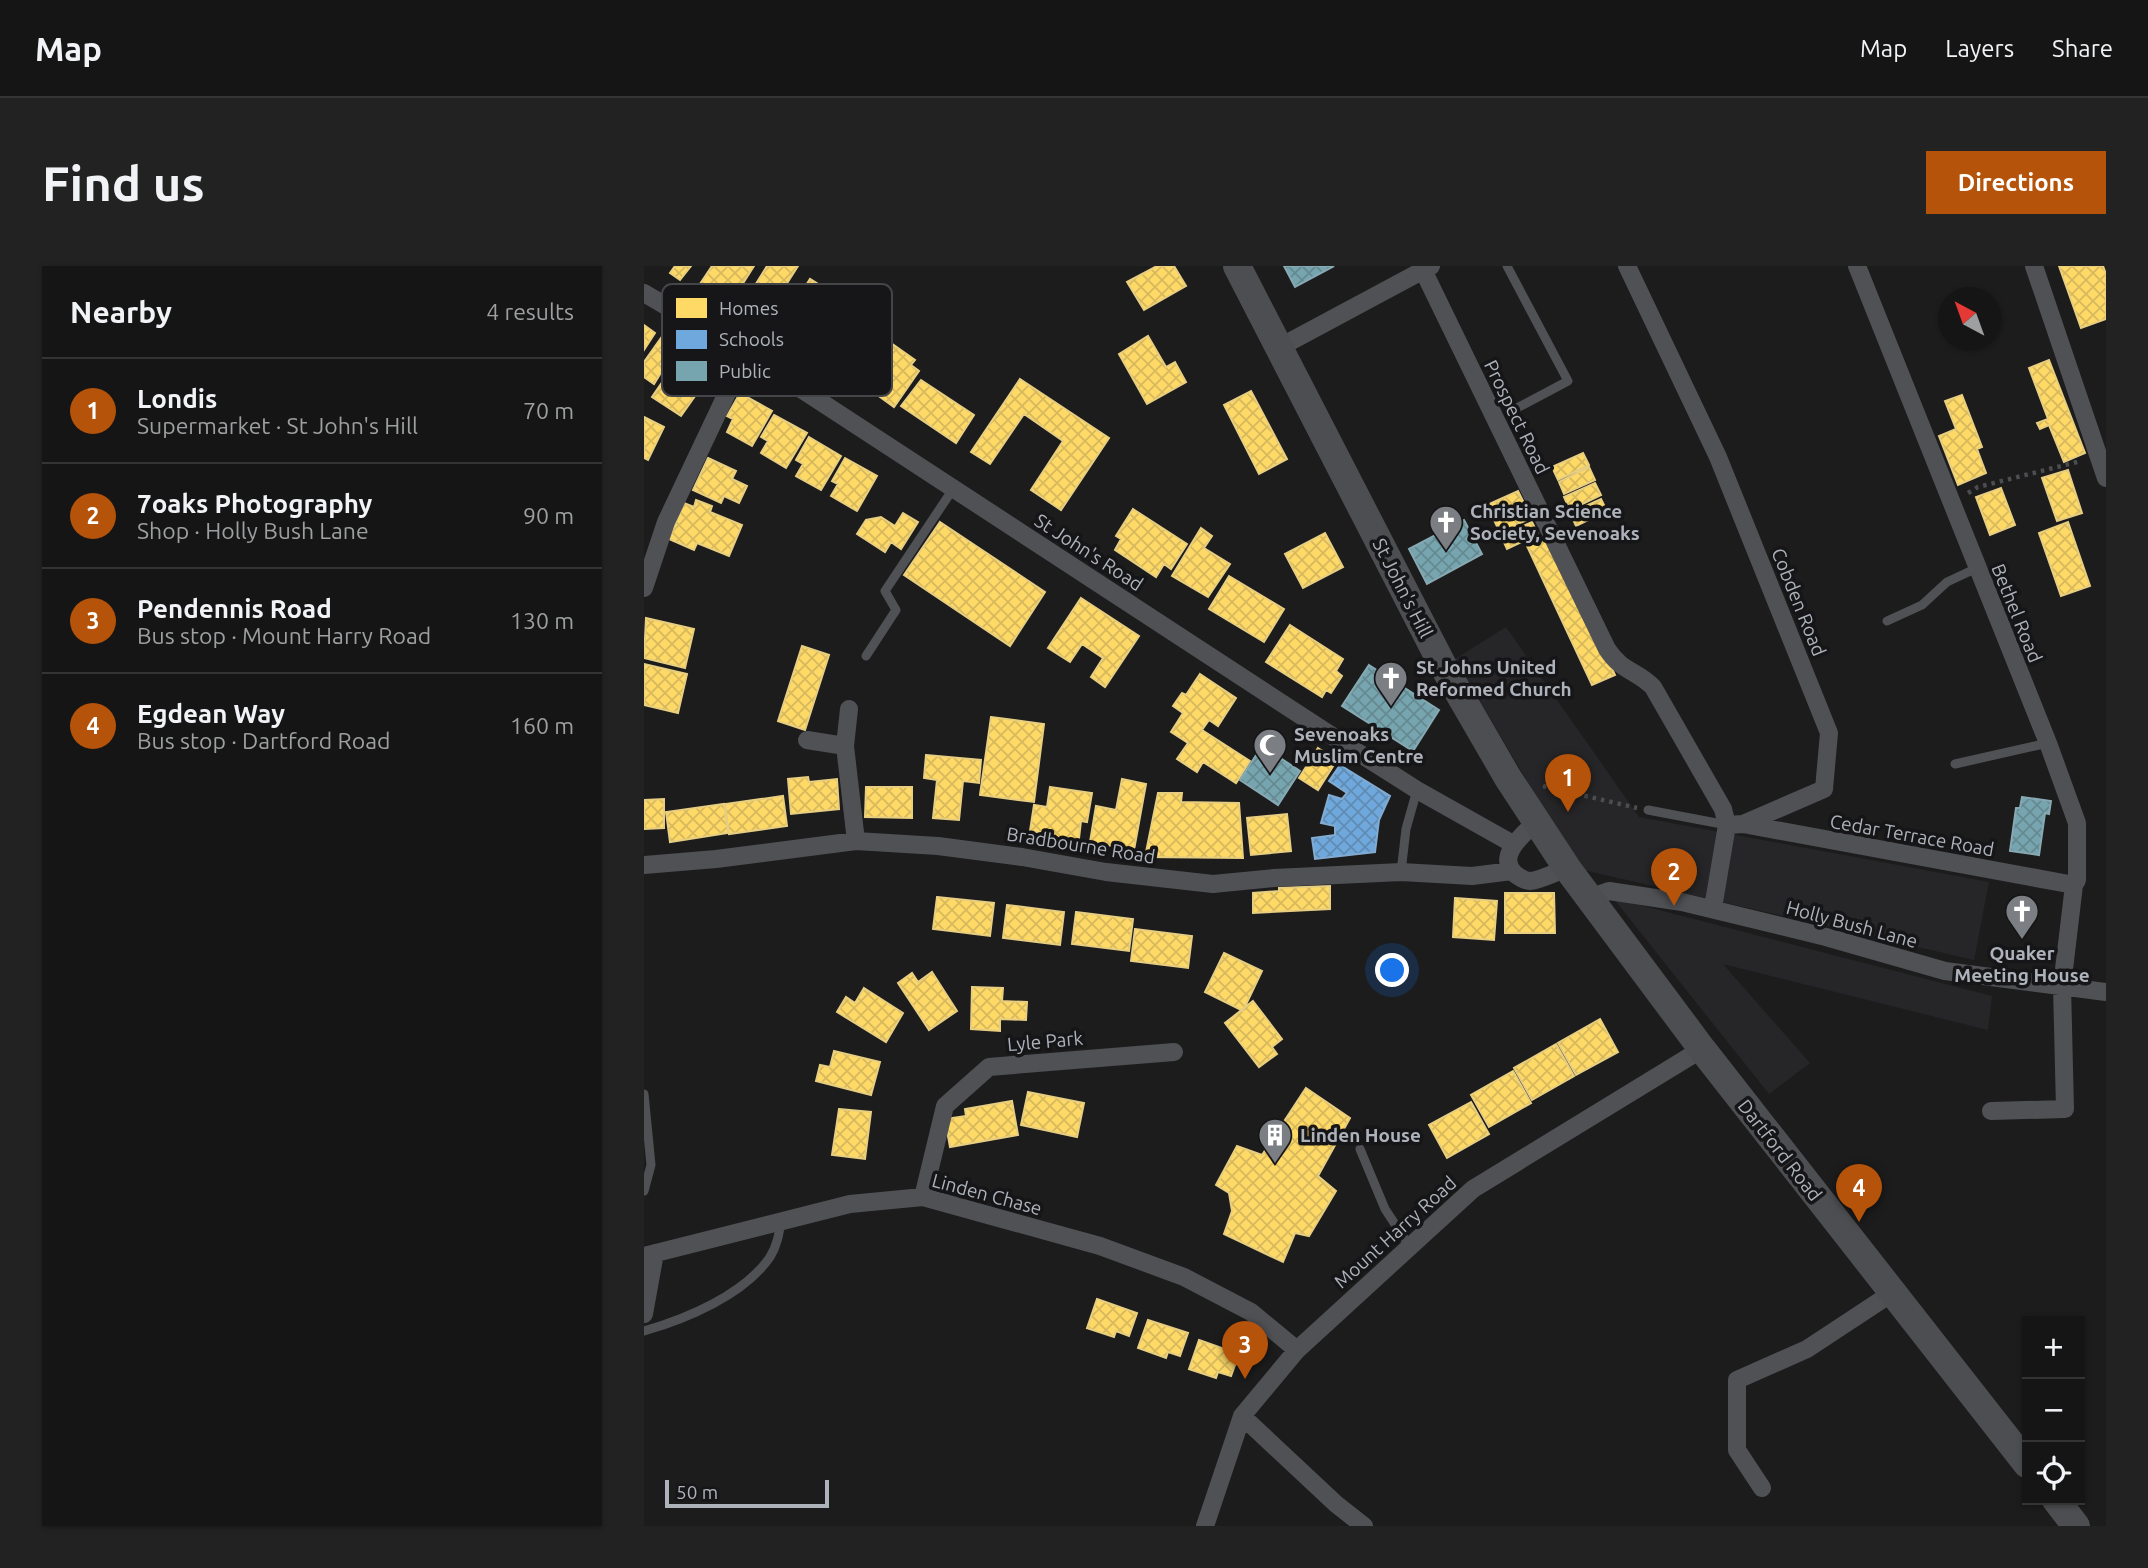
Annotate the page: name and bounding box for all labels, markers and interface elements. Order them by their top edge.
text: Map [35,30,102,67]
text: Map [1860,35,1907,62]
text: Layers [1945,35,2014,62]
text: Share [2052,35,2113,62]
button: Directions [1926,151,2106,214]
text: Find us [42,155,205,210]
legend [662,284,892,396]
north arrow [1938,287,2001,350]
text: Nearby [70,295,172,329]
text: Homes [719,297,779,319]
text: 4 results [486,299,574,324]
text: Schools [719,328,784,350]
street label: Prospect Road [1480,356,1554,478]
text: Public [719,360,771,382]
text: Londis [137,384,217,413]
text: 1 [87,398,99,423]
text: 70 m [523,398,574,423]
text: Supermarket · St John's Hill [137,413,418,438]
text: 7oaks Photography [137,489,372,518]
place label: Christian Science Society, Sevenoaks [1470,500,1640,544]
text: 2 [87,503,99,528]
text: 90 m [523,503,574,528]
church icon: Christian Science Society, Sevenoaks [1427,503,1465,552]
street label: St John's Road [1031,509,1147,595]
text: Shop · Holly Bush Lane [137,518,369,543]
street label: St John's Hill [1369,535,1437,641]
street label: Cobden Road [1767,545,1831,659]
street label: Bethel Road [1987,560,2047,666]
text: Pendennis Road [137,594,332,623]
text: 3 [87,608,99,633]
text: 130 m [510,608,574,633]
text: Bus stop · Mount Harry Road [137,623,431,648]
place label: St Johns United Reformed Church [1416,656,1572,700]
church icon: St Johns United Reformed Church [1372,659,1410,708]
text: Egdean Way [137,699,285,728]
text: 4 [87,713,99,738]
text: 160 m [510,713,574,738]
place label: Sevenoaks Muslim Centre [1294,723,1424,767]
mosque icon: Sevenoaks Muslim Centre [1251,726,1289,775]
text: Bus stop · Dartford Road [137,728,391,753]
pin: 1 [1545,754,1591,812]
street label: Cedar Terrace Road [1828,810,1996,860]
street label: Bradbourne Road [1005,822,1157,868]
pin: 2 [1651,848,1697,906]
church icon: Quaker Meeting House [2003,892,2041,941]
street label: Holly Bush Lane [1784,896,1920,952]
place label: Quaker Meeting House [1954,942,2090,986]
your location [1375,953,1409,987]
street label: Lyle Park [1006,1027,1084,1055]
street label: Dartford Road [1734,1095,1826,1205]
building icon: Linden House [1256,1116,1294,1165]
place label: Linden House [1300,1124,1421,1146]
pin: 4 [1836,1164,1882,1222]
street label: Linden Chase [930,1169,1044,1219]
street label: Mount Harry Road [1330,1172,1460,1292]
map controls [2022,1316,2085,1505]
button: + [2022,1316,2085,1379]
pin: 3 [1222,1321,1268,1379]
button: − [2022,1379,2085,1442]
button: locate [2022,1442,2085,1505]
scale bar [665,1477,830,1509]
text: 50 m [676,1481,718,1503]

